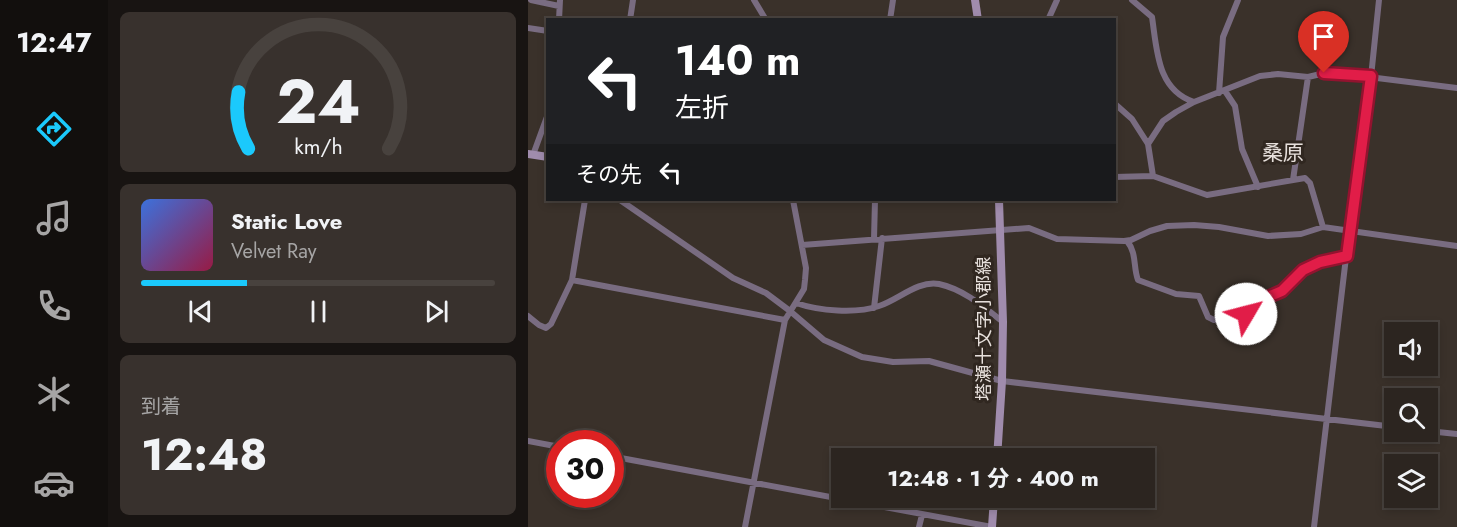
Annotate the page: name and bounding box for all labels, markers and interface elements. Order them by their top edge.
pin [1298,11,1349,73]
icon: arrive [1307,20,1340,53]
text: 12:47 [16,23,92,62]
text: 140 m [675,30,801,91]
icon: left [576,42,654,120]
text: 24 [276,56,360,146]
text: 左折 [675,88,729,127]
icon: directions [33,108,75,150]
text: km/h [294,131,342,162]
district label: 桑原 [1262,138,1304,168]
icon: left [654,156,687,189]
text: その先 [576,158,642,190]
icon: music [33,197,75,239]
text: Static Love [231,205,342,237]
text: Velvet Ray [231,237,317,266]
street label: 塔瀬十文字小郡線 [971,257,997,401]
position arrow [1214,282,1278,346]
icon: phone [33,285,75,327]
icon: previous [184,295,217,328]
icon: pause [302,295,335,328]
icon: next [420,295,453,328]
map controls [1384,322,1438,508]
button: sound [1384,322,1438,376]
icon: climate [33,373,75,415]
button: search [1384,388,1438,442]
text: 到着 [141,392,181,421]
text: 12:48 [141,422,268,487]
speed limit sign: 30 [546,430,624,508]
button: layers [1384,454,1438,508]
icon: car [33,462,75,504]
text: 12:48 · 1 分 · 400 m [887,462,1099,494]

